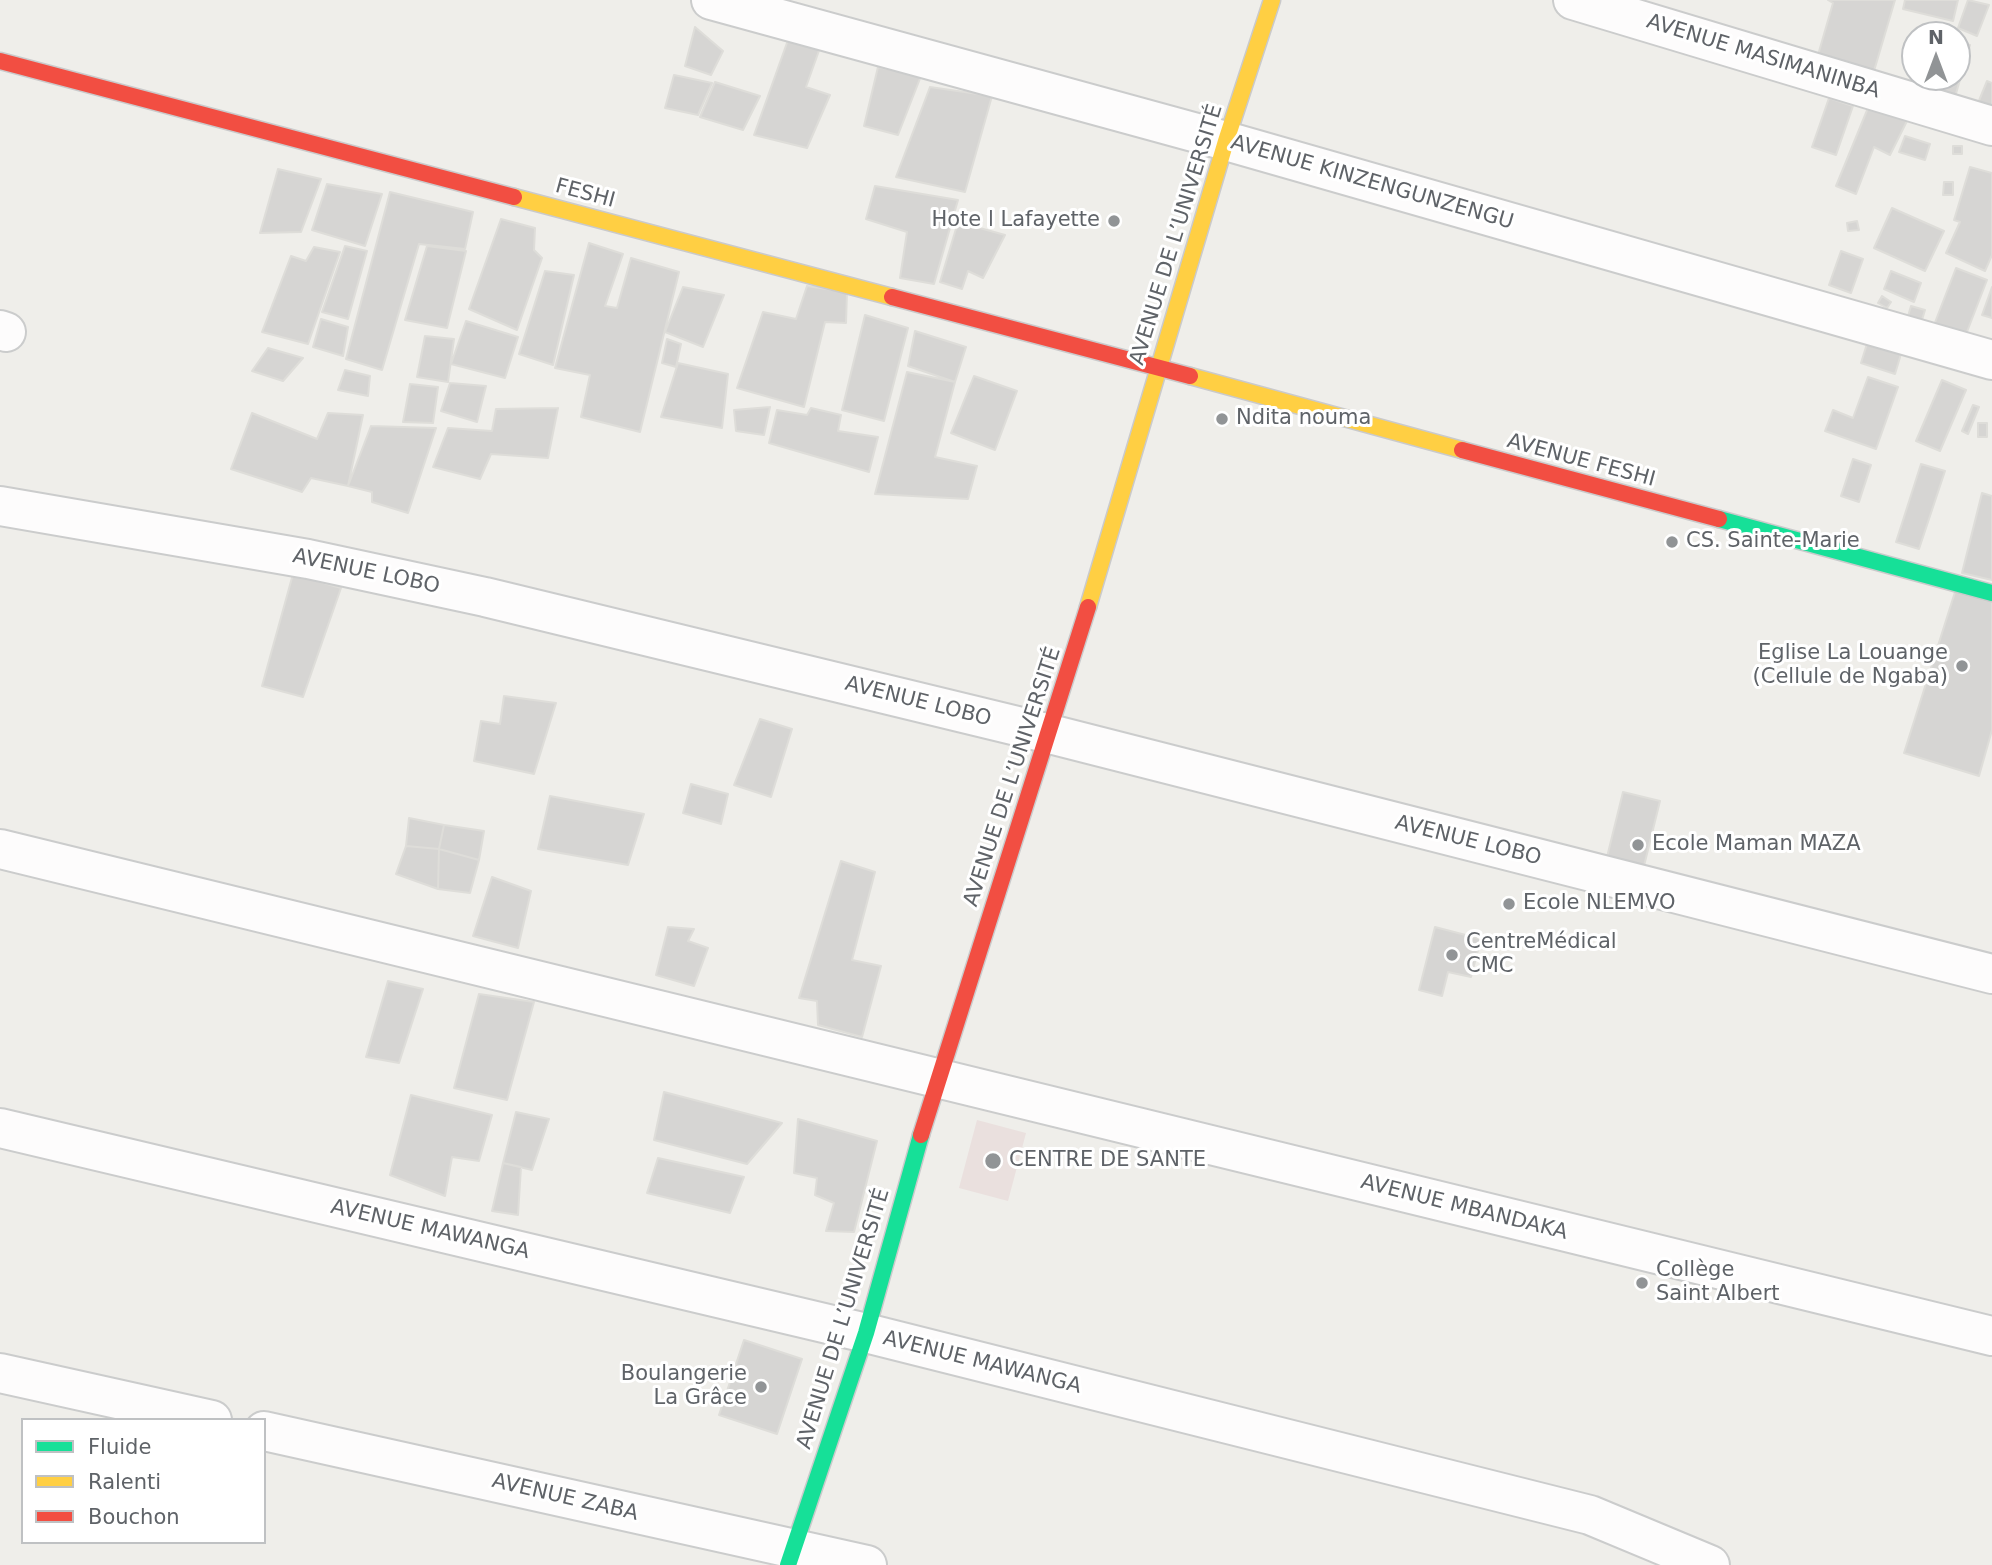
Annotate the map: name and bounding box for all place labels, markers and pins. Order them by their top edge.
place label: Hote l Lafayette [931,208,1100,234]
marker: Hote l Lafayette [1106,213,1122,229]
place label: Ndita nouma [1236,406,1371,432]
marker: Ndita nouma [1214,411,1230,427]
place label: CS. Sainte-Marie [1686,529,1860,555]
marker: CS. Sainte-Marie [1664,534,1680,550]
place label: Eglise La Louange (Cellule de Ngaba) [1753,641,1948,691]
marker: Eglise La Louange (Cellule de Ngaba) [1954,658,1970,674]
place label: Ecole Maman MAZA [1652,832,1861,858]
marker: Ecole Maman MAZA [1630,837,1646,853]
place label: Ecole NLEMVO [1523,891,1675,917]
marker: Ecole NLEMVO [1501,896,1517,912]
place label: CentreMédical CMC [1466,930,1617,980]
marker: CentreMédical CMC [1444,947,1460,963]
place label: CENTRE DE SANTE [1009,1148,1206,1174]
marker: CENTRE DE SANTE [983,1151,1003,1171]
place label: Collège Saint Albert [1656,1258,1780,1308]
marker: Collège Saint Albert [1634,1275,1650,1291]
place label: Boulangerie La Grâce [621,1362,747,1412]
marker: Boulangerie La Grâce [753,1379,769,1395]

